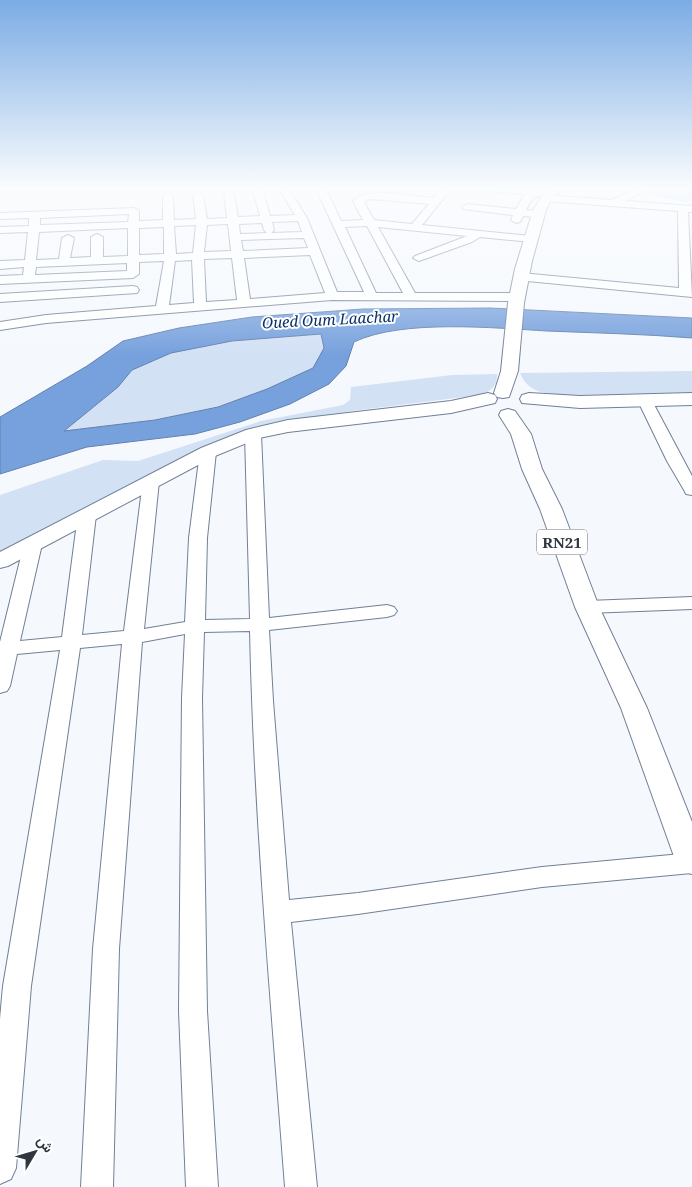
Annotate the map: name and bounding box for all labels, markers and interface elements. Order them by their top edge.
water label: Oued Oum Laachar [261,305,400,333]
road number: RN21 [537,530,587,554]
north arrow [10,1127,60,1177]
text: ش [33,1131,58,1156]

